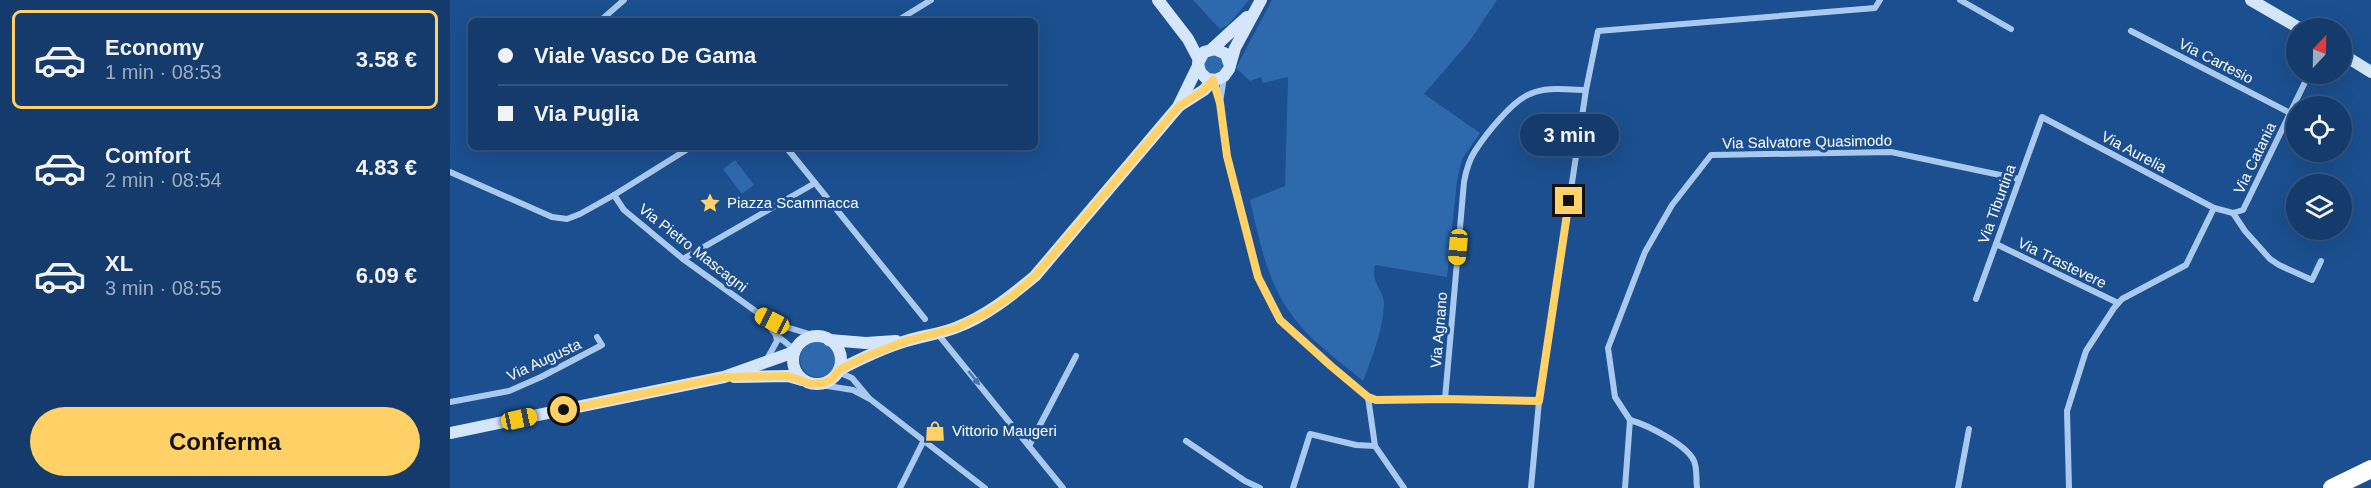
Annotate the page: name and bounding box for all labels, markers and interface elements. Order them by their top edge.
north arrow [2286,18,2352,84]
map controls [2286,18,2352,240]
icon: car [33,33,87,87]
street label: Via Cartesio [2176,34,2256,87]
text: Economy [105,35,204,60]
text: Viale Vasco De Gama [534,43,756,68]
text: 3.58 € [356,47,417,72]
text: 1 min · 08:53 [105,61,222,83]
button: locate [2286,96,2352,162]
text: Via Puglia [534,101,639,126]
callout: 3 min [1520,114,1618,156]
street label: Via Catania [2230,119,2279,196]
text: 3 min [1543,124,1596,146]
street label: Via Aurelia [2099,127,2170,176]
street label: Via Salvatore Quasimodo [1722,132,1892,151]
icon: car [33,141,87,195]
text: Comfort [105,143,191,168]
text: 4.83 € [356,155,417,180]
street label: Via Tiburtina [1974,161,2019,246]
text: 2 min · 08:54 [105,169,222,191]
button: layers [2286,174,2352,240]
route end [1555,187,1582,214]
place icon: Piazza Scammacca [698,191,722,215]
place label: Piazza Scammacca [727,194,859,211]
street label: Via Pietro Mascagni [636,200,751,295]
car [1447,228,1469,266]
street label: Via Trastevere [2015,234,2109,291]
icon: car [33,249,87,303]
text: XL [105,251,133,276]
text: 6.09 € [356,263,417,288]
text: 3 min · 08:55 [105,277,222,299]
street label: Via Agnano [1427,291,1450,369]
car [752,305,792,337]
street label: Via Augusta [504,335,584,384]
one-way arrow [967,371,980,386]
route start [550,396,577,423]
car [500,406,538,432]
button: Conferma [30,407,420,476]
shop icon: Vittorio Maugeri [923,419,947,443]
place label: Vittorio Maugeri [952,422,1057,439]

